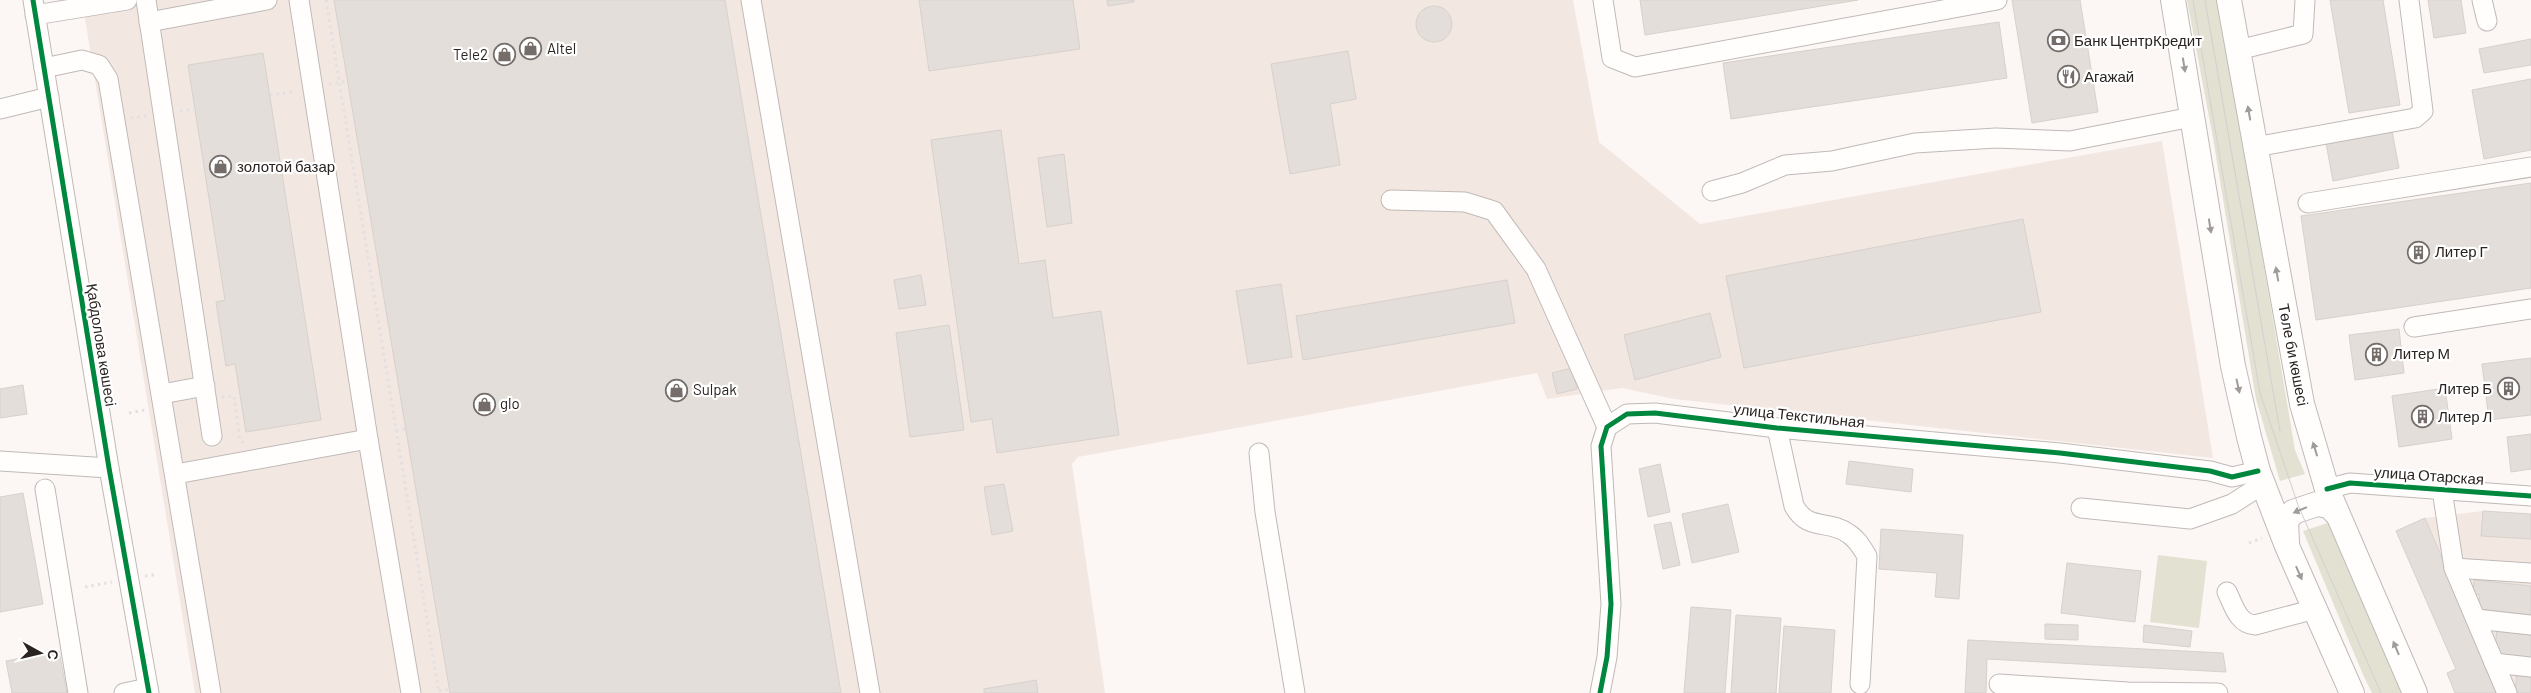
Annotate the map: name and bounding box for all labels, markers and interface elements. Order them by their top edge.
bank icon: Банк ЦентрКредит [2046,29,2070,53]
place label: Банк ЦентрКредит [2074,31,2202,49]
shop icon: Altel [519,37,543,61]
place label: Altel [547,39,576,57]
shop icon: Tele2 [492,43,516,67]
place label: Tele2 [453,45,488,63]
one-way arrow [2180,58,2188,74]
restaurant icon: Агажай [2056,65,2080,89]
place label: Агажай [2084,67,2134,85]
one-way arrow [2245,105,2253,121]
shop icon: золотой базар [209,155,233,179]
place label: золотой базар [237,157,335,175]
one-way arrow [2206,218,2214,234]
building icon: Литер Г [2407,240,2431,264]
place label: Литер Г [2435,242,2488,260]
one-way arrow [2272,265,2280,281]
street label: Қабдолова көшесі [83,282,121,408]
street label: Төле би көшесі [2275,302,2313,407]
building icon: Литер М [2365,342,2389,366]
place label: Литер М [2393,344,2450,362]
building icon: Литер Б [2496,377,2520,401]
shop icon: Sulpak [665,378,689,402]
one-way arrow [2234,378,2242,394]
place label: Литер Б [2438,379,2492,397]
place label: Sulpak [693,380,737,398]
shop icon: glo [472,392,496,416]
place label: glo [500,394,520,412]
street label: улица Текстильная [1733,399,1866,431]
building icon: Литер Л [2410,405,2434,429]
place label: Литер Л [2438,407,2492,425]
one-way arrow [2310,442,2318,457]
street label: улица Отарская [2373,462,2485,488]
one-way arrow [2293,507,2307,515]
one-way arrow [2296,566,2304,580]
north arrow [15,628,65,678]
one-way arrow [2391,641,2399,655]
text: С [44,649,62,661]

